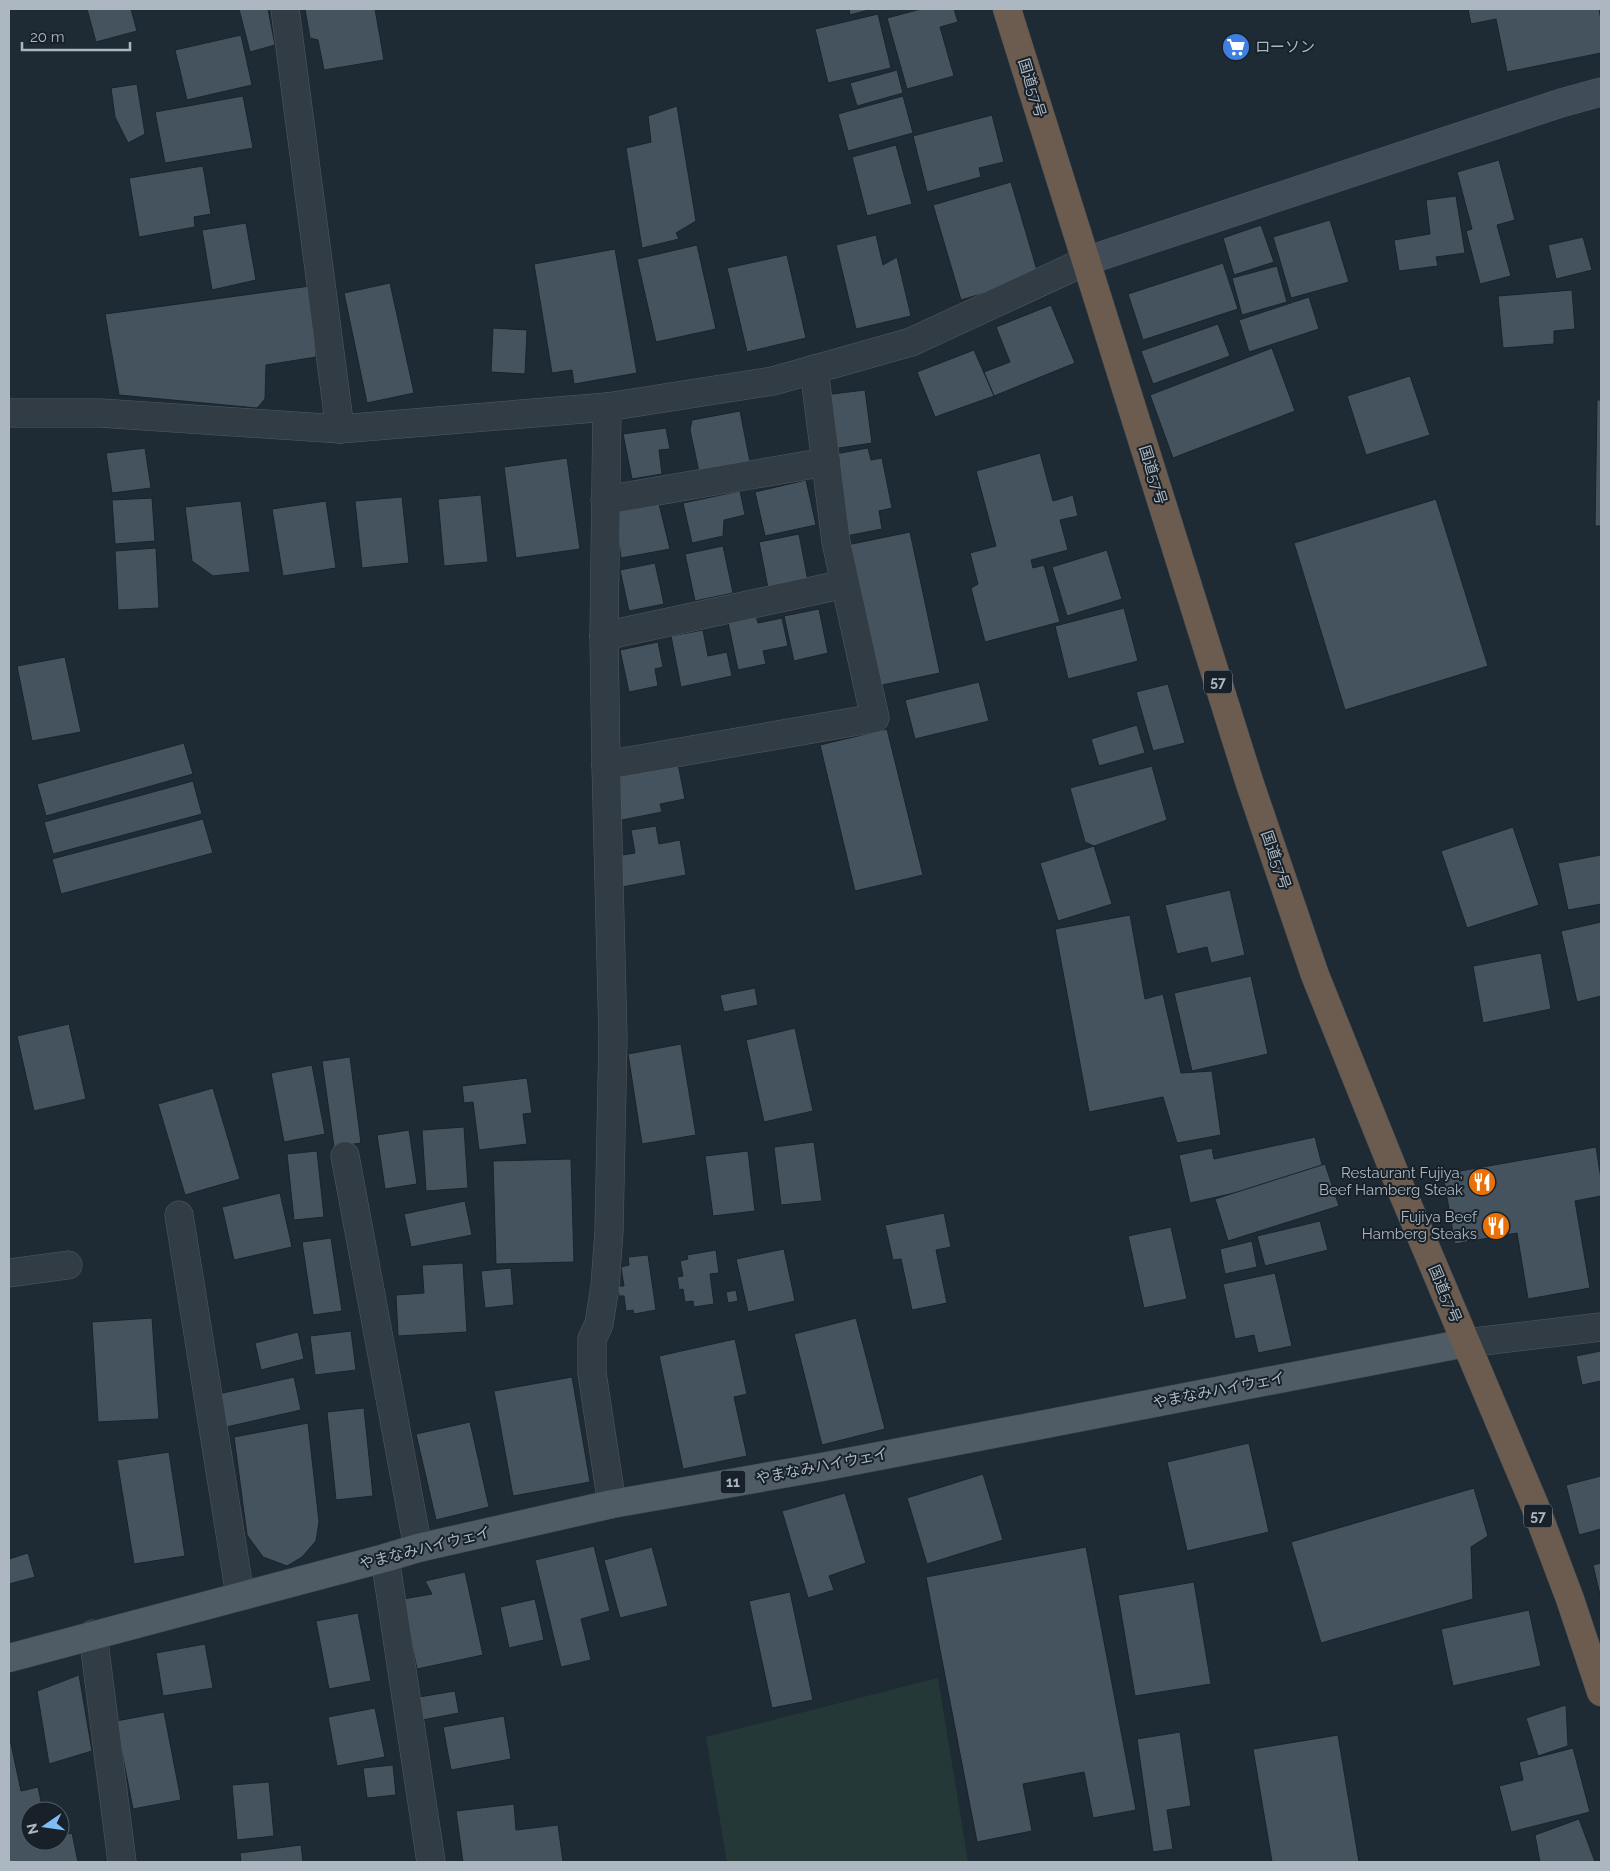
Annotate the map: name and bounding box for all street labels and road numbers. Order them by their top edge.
street label: 国道57号 [1014,56,1050,120]
street label: 国道57号 [1135,443,1171,507]
road number: 57 [1204,670,1232,694]
street label: 国道57号 [1258,828,1294,892]
street label: 国道57号 [1425,1262,1465,1326]
street label: やまなみハイウェイ [1151,1368,1287,1412]
street label: やまなみハイウェイ [754,1444,890,1488]
road number: 11 [720,1470,746,1494]
road number: 57 [1524,1504,1552,1528]
street label: やまなみハイウェイ [357,1523,493,1573]

